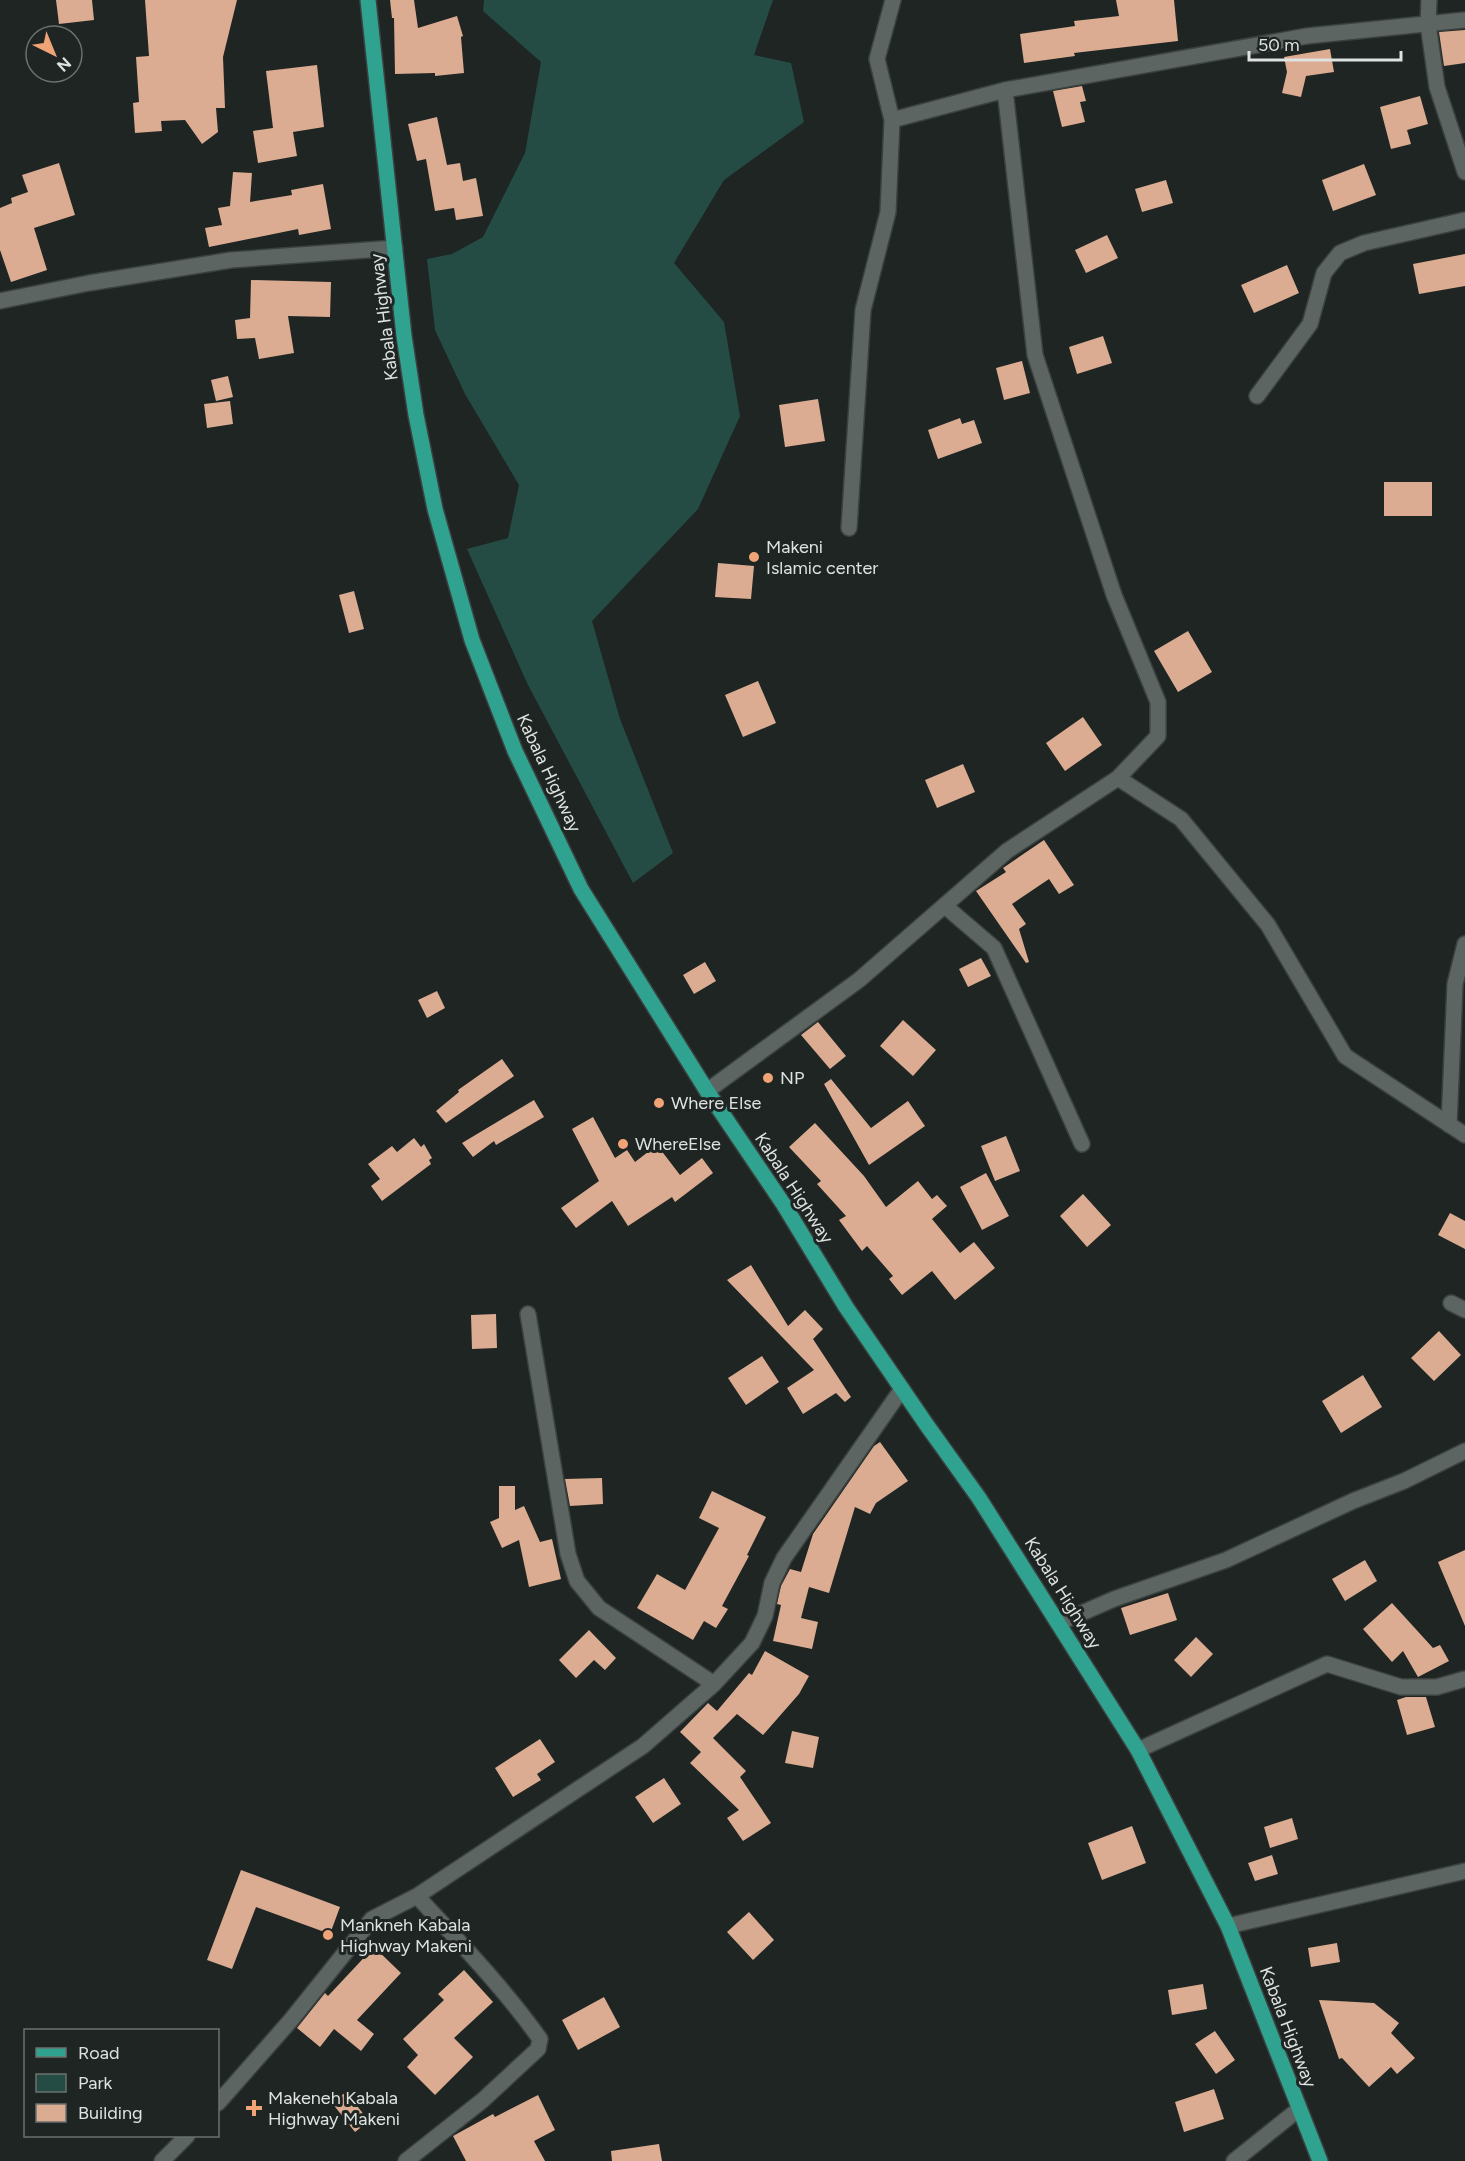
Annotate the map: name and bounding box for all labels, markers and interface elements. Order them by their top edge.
north arrow [24,24,84,84]
scale bar [1249,24,1400,62]
text: 50 m [1258,34,1300,56]
text: N [53,53,75,76]
street label: Kabala Highway [365,252,403,382]
place label: Makeni Islamic center [766,536,878,579]
marker: Makeni Islamic center [747,550,761,564]
street label: Kabala Highway [512,710,586,836]
place label: NP [780,1067,804,1089]
marker: NP [761,1071,775,1085]
place label: Where Else [671,1092,762,1114]
marker: Where Else [652,1096,666,1110]
street label: Kabala Highway [750,1128,838,1248]
place label: WhereElse [635,1133,721,1155]
marker: WhereElse [616,1137,630,1151]
street label: Kabala Highway [1020,1533,1106,1654]
place label: Mankneh Kabala Highway Makeni [340,1914,472,1957]
marker: Mankneh Kabala Highway Makeni [321,1928,335,1942]
street label: Kabala Highway [1255,1963,1321,2091]
legend [24,2029,219,2137]
text: Road [78,2042,119,2064]
text: Park [78,2072,113,2094]
place label: Makeneh Kabala Highway Makeni [268,2087,400,2130]
marker: Makeneh Kabala Highway Makeni [245,2099,263,2117]
text: Building [78,2102,143,2124]

